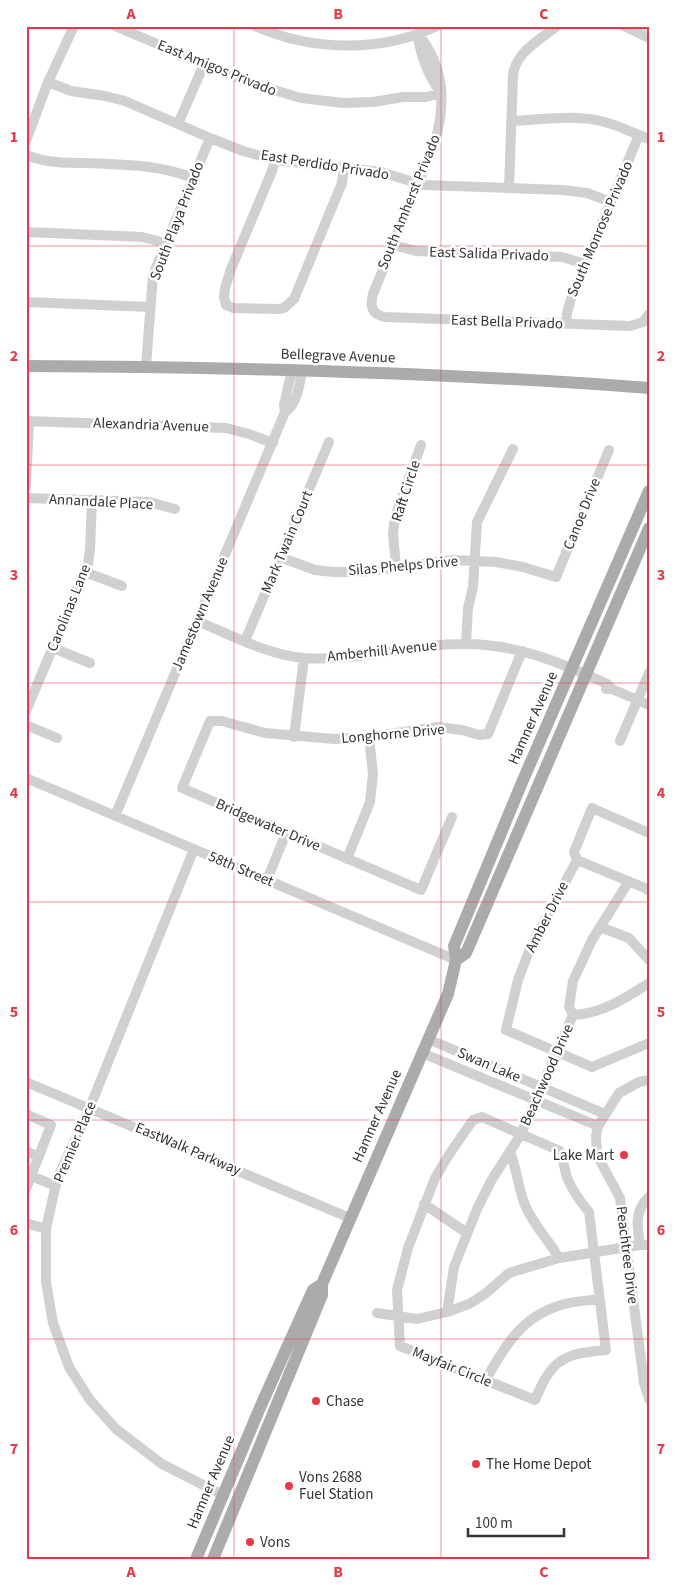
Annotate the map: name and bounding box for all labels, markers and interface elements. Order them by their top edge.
text: A [125,3,136,25]
text: B [333,3,343,25]
text: C [539,3,549,25]
street label: East Amigos Privado [154,35,280,101]
text: 1 [10,126,18,148]
text: 1 [657,126,665,148]
street label: South Amherst Privado [372,131,446,273]
street label: East Perdido Privado [259,144,391,186]
street label: South Monrose Privado [562,158,638,300]
street label: South Playa Privado [145,159,209,283]
street label: East Salida Privado [429,241,549,267]
street label: East Bella Privado [451,310,563,334]
street label: Bellegrave Avenue [280,344,396,368]
text: 2 [10,345,18,367]
text: 2 [657,345,665,367]
street label: Alexandria Avenue [93,412,209,438]
street label: Raft Circle [386,458,426,524]
street label: Canoe Drive [558,475,606,553]
street label: Mark Twain Court [256,487,318,597]
street label: Annandale Place [48,489,154,515]
street label: Silas Phelps Drive [347,551,459,581]
street label: Jamestown Avenue [167,554,233,674]
street label: Carolinas Lane [42,561,96,655]
text: 3 [10,564,18,586]
text: 3 [657,564,665,586]
street label: Amberhill Avenue [326,635,438,667]
street label: Hamner Avenue [503,668,563,768]
street label: Longhorne Drive [340,719,446,749]
text: 4 [10,782,19,804]
text: 4 [657,782,666,804]
street label: Bridgewater Drive [212,793,324,857]
street label: 58th Street [205,846,277,892]
street label: Amber Drive [520,878,574,956]
text: 5 [10,1001,18,1023]
text: 5 [657,1001,665,1023]
street label: Beachwood Drive [515,1021,579,1129]
street label: Swan Lake [454,1042,524,1088]
street label: Hamner Avenue [347,1066,407,1166]
street label: Premier Place [48,1098,102,1186]
street label: EastWalk Parkway [132,1117,244,1181]
place label: Lake Mart [553,1145,614,1166]
marker: Lake Mart [618,1149,630,1161]
street label: Peachtree Drive [611,1205,643,1305]
text: 6 [10,1219,18,1241]
text: 6 [657,1219,665,1241]
street label: Mayfair Circle [409,1341,495,1393]
place label: Chase [326,1391,364,1412]
marker: Chase [310,1395,322,1407]
street label: Hamner Avenue [182,1432,240,1532]
text: 7 [10,1438,18,1460]
text: 7 [657,1438,665,1460]
place label: The Home Depot [486,1454,591,1475]
marker: The Home Depot [470,1458,482,1470]
place label: Vons 2688 Fuel Station [299,1467,373,1505]
marker: Vons 2688 Fuel Station [283,1480,295,1492]
scale bar [468,1505,564,1537]
text: 100 m [475,1513,513,1534]
place label: Vons [260,1532,290,1553]
marker: Vons [244,1536,256,1548]
text: A [125,1561,136,1583]
text: B [333,1561,343,1583]
text: C [539,1561,549,1583]

